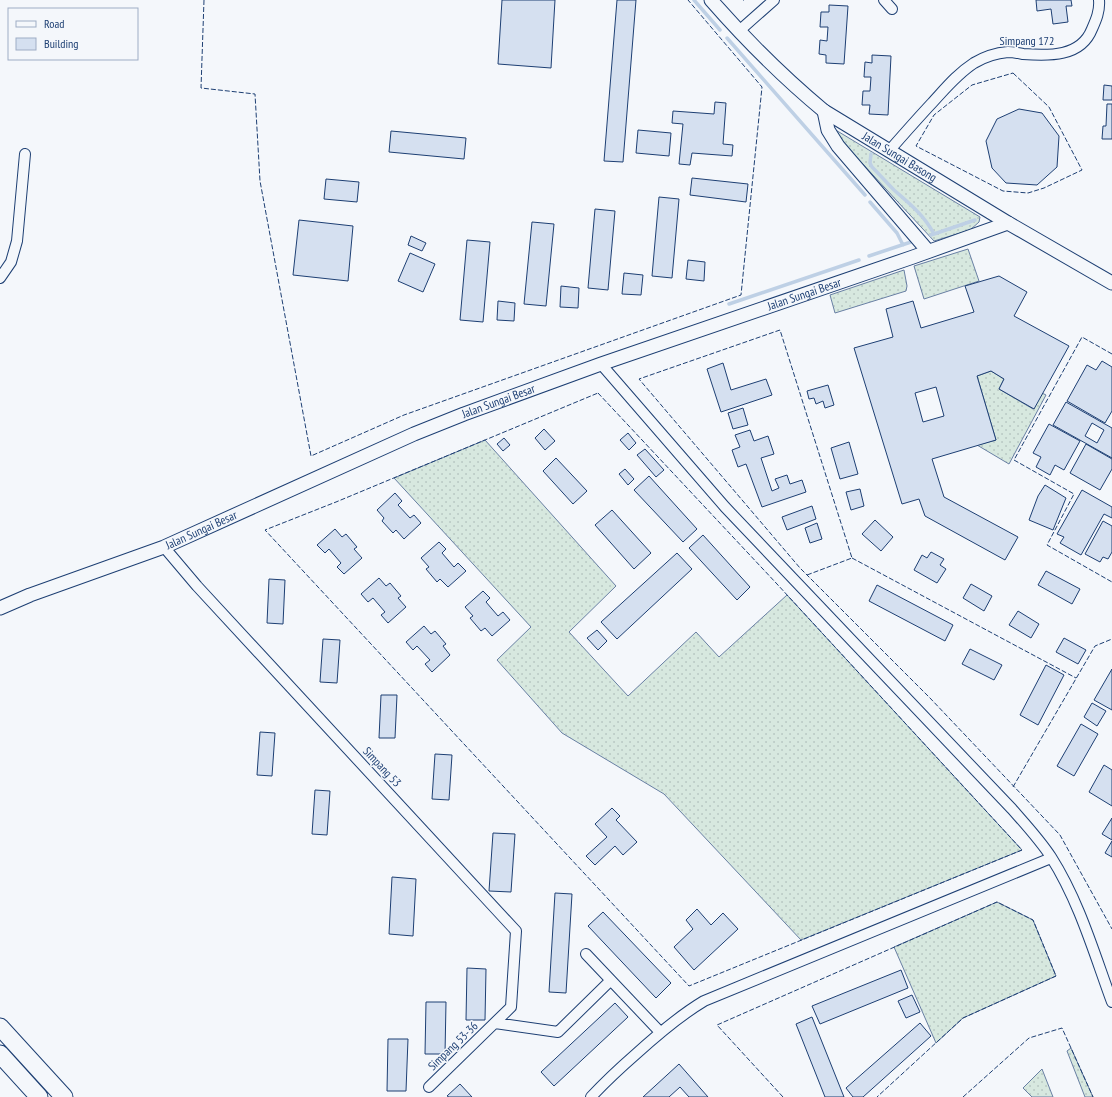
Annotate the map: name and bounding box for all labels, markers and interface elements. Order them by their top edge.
legend [8,8,138,60]
text: Road [44,16,64,31]
street label: Simpang 172 [1000,33,1054,48]
text: Building [44,36,79,51]
street label: Jalan Sungai Basong [859,128,940,185]
street label: Jalan Sungai Besar [764,274,844,314]
street label: Jalan Sungai Besar [459,380,538,421]
street label: Jalan Sungai Besar [162,507,240,553]
street label: Simpang 53 [360,743,405,790]
street label: Simpang 53-36 [425,1018,481,1073]

